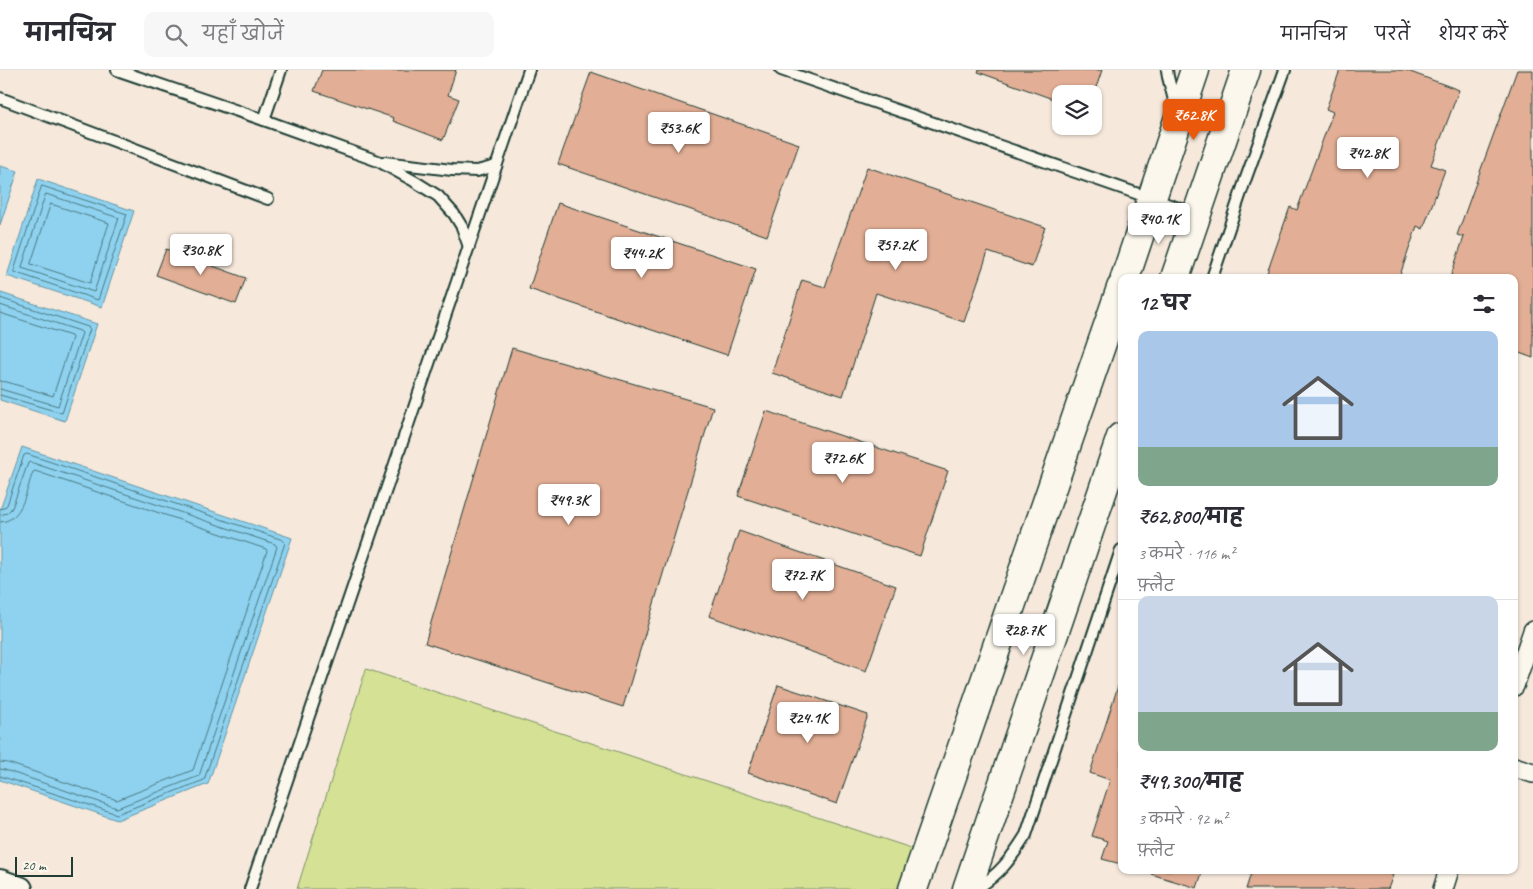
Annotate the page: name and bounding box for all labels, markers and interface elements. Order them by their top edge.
search box [144,12,494,57]
text: मानचित्र [25,18,114,48]
icon: search [162,21,190,49]
text: यहाँ खोजें [202,22,284,46]
text: मानचित्र [1281,23,1347,45]
text: परतें [1375,23,1410,45]
text: शेयर करें [1438,23,1508,45]
map controls [1052,85,1102,135]
button: layers [1052,85,1102,135]
pin: ₹62.8K [1153,98,1235,141]
text: ₹62.8K [1174,105,1214,125]
pin: ₹53.6K [638,112,720,154]
text: ₹53.6K [659,118,699,138]
pin: ₹42.8K [1327,136,1409,179]
text: ₹42.8K [1348,143,1388,163]
pin: ₹40.1K [1118,202,1200,245]
text: ₹40.1K [1139,209,1179,229]
pin: ₹57.2K [855,228,937,271]
pin: ₹30.8K [160,234,242,276]
text: ₹57.2K [876,235,916,255]
pin: ₹44.2K [601,236,683,279]
text: ₹30.8K [181,240,221,260]
text: ₹44.2K [622,243,662,263]
text: 12 घर [1138,290,1190,316]
icon: filters [1470,290,1498,318]
icon: home [1273,363,1363,453]
pin: ₹72.6K [802,442,884,484]
text: ₹72.6K [823,448,863,468]
pin: ₹49.3K [528,484,610,526]
text: ₹49.3K [549,490,589,510]
text: ₹62,800/माह [1138,503,1243,529]
text: 3 कमरे · 116 m² [1138,544,1234,564]
pin: ₹72.7K [762,558,844,601]
text: ₹72.7K [783,565,823,585]
text: फ़्लैट [1138,576,1174,596]
pin: ₹28.7K [983,614,1065,656]
text: ₹28.7K [1004,620,1044,640]
icon: home [1273,629,1363,719]
pin: ₹24.1K [767,702,849,744]
text: ₹24.1K [788,708,828,728]
text: ₹49,300/माह [1138,768,1242,794]
text: 3 कमरे · 92 m² [1138,809,1227,829]
text: फ़्लैट [1138,841,1174,861]
scale bar [15,854,72,877]
text: 20 m [22,857,46,874]

